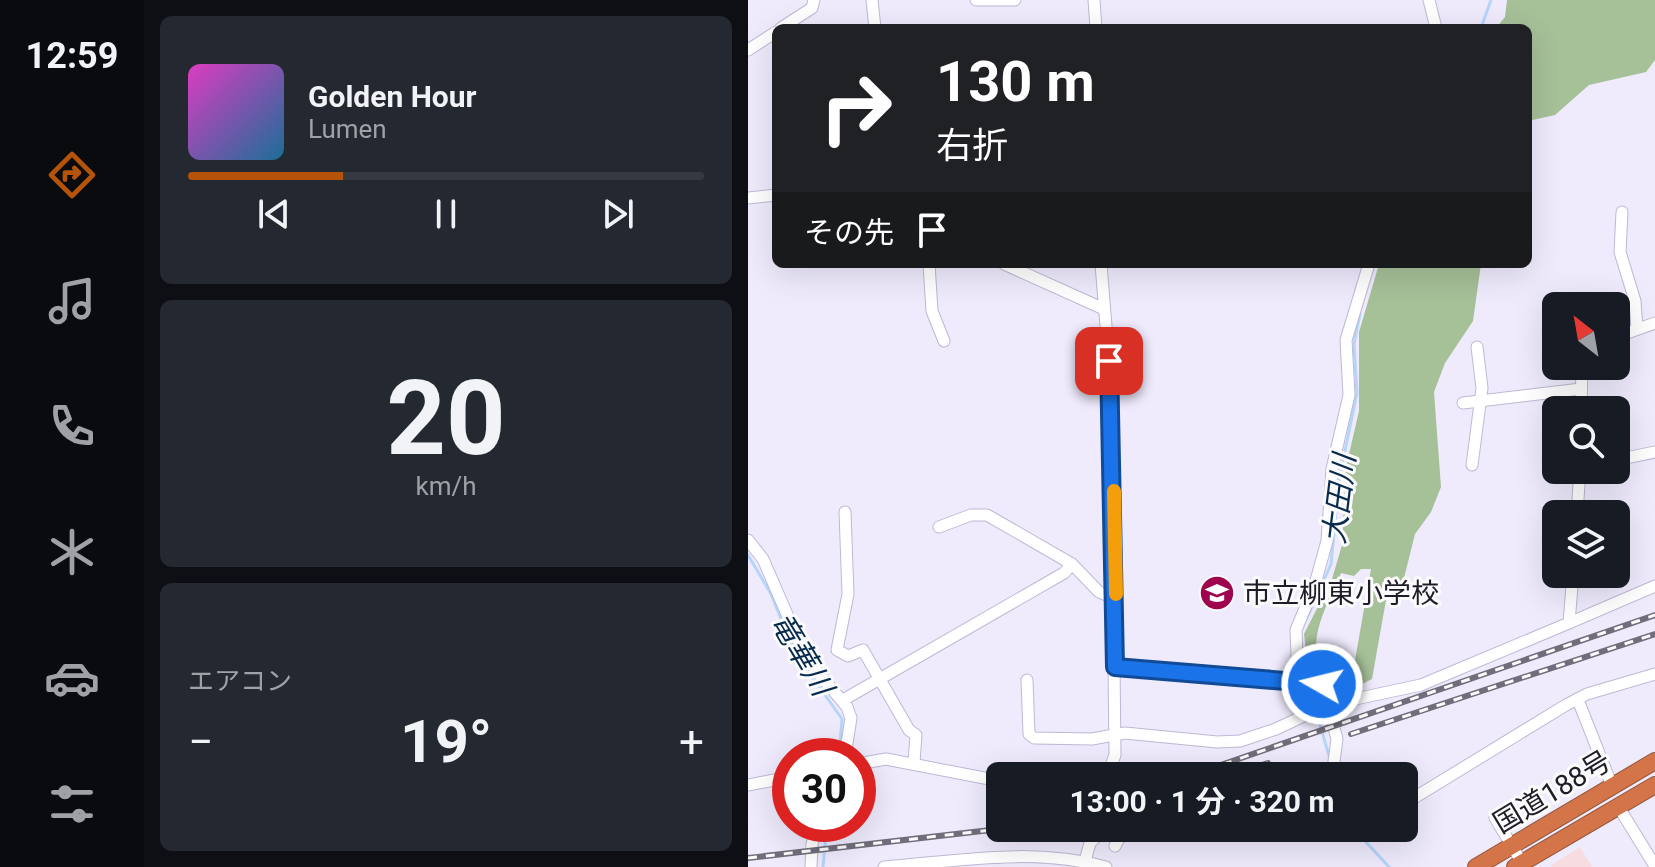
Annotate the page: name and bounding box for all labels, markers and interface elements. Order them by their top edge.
text: 12:59 [26,35,118,77]
text: 130 m [936,49,1095,115]
icon: right [804,56,908,160]
text: Golden Hour [308,79,477,114]
text: Lumen [308,114,387,144]
text: 右折 [936,125,1008,167]
icon: directions [44,147,100,203]
icon: previous [252,192,296,236]
icon: pause [424,192,468,236]
icon: next [596,192,640,236]
icon: arrive [910,208,954,252]
text: その先 [804,215,894,250]
icon: music [44,273,100,329]
north arrow [1542,292,1630,380]
map controls [1542,292,1630,588]
pin [1075,327,1143,395]
icon: arrive [1087,339,1131,383]
text: 20 [386,358,506,479]
button: search [1542,396,1630,484]
icon: phone [44,398,100,454]
water label: 大田川 [1316,449,1362,546]
text: km/h [415,471,477,501]
button: layers [1542,500,1630,588]
icon: climate [44,524,100,580]
school or university icon: 市立柳東小学校 [1198,574,1236,612]
place label: 市立柳東小学校 [1243,577,1439,610]
water label: 竜華川 [764,606,842,704]
position arrow [1280,642,1364,726]
icon: car [44,650,100,706]
text: エアコン [188,666,292,696]
text: 19° [400,706,492,777]
text: − [188,716,213,768]
text: + [679,716,704,768]
speed limit sign: 30 [772,738,876,842]
street label: 国道188号 [1487,744,1617,840]
icon: filters [44,776,100,832]
text: 13:00 · 1 分 · 320 m [1070,784,1334,819]

